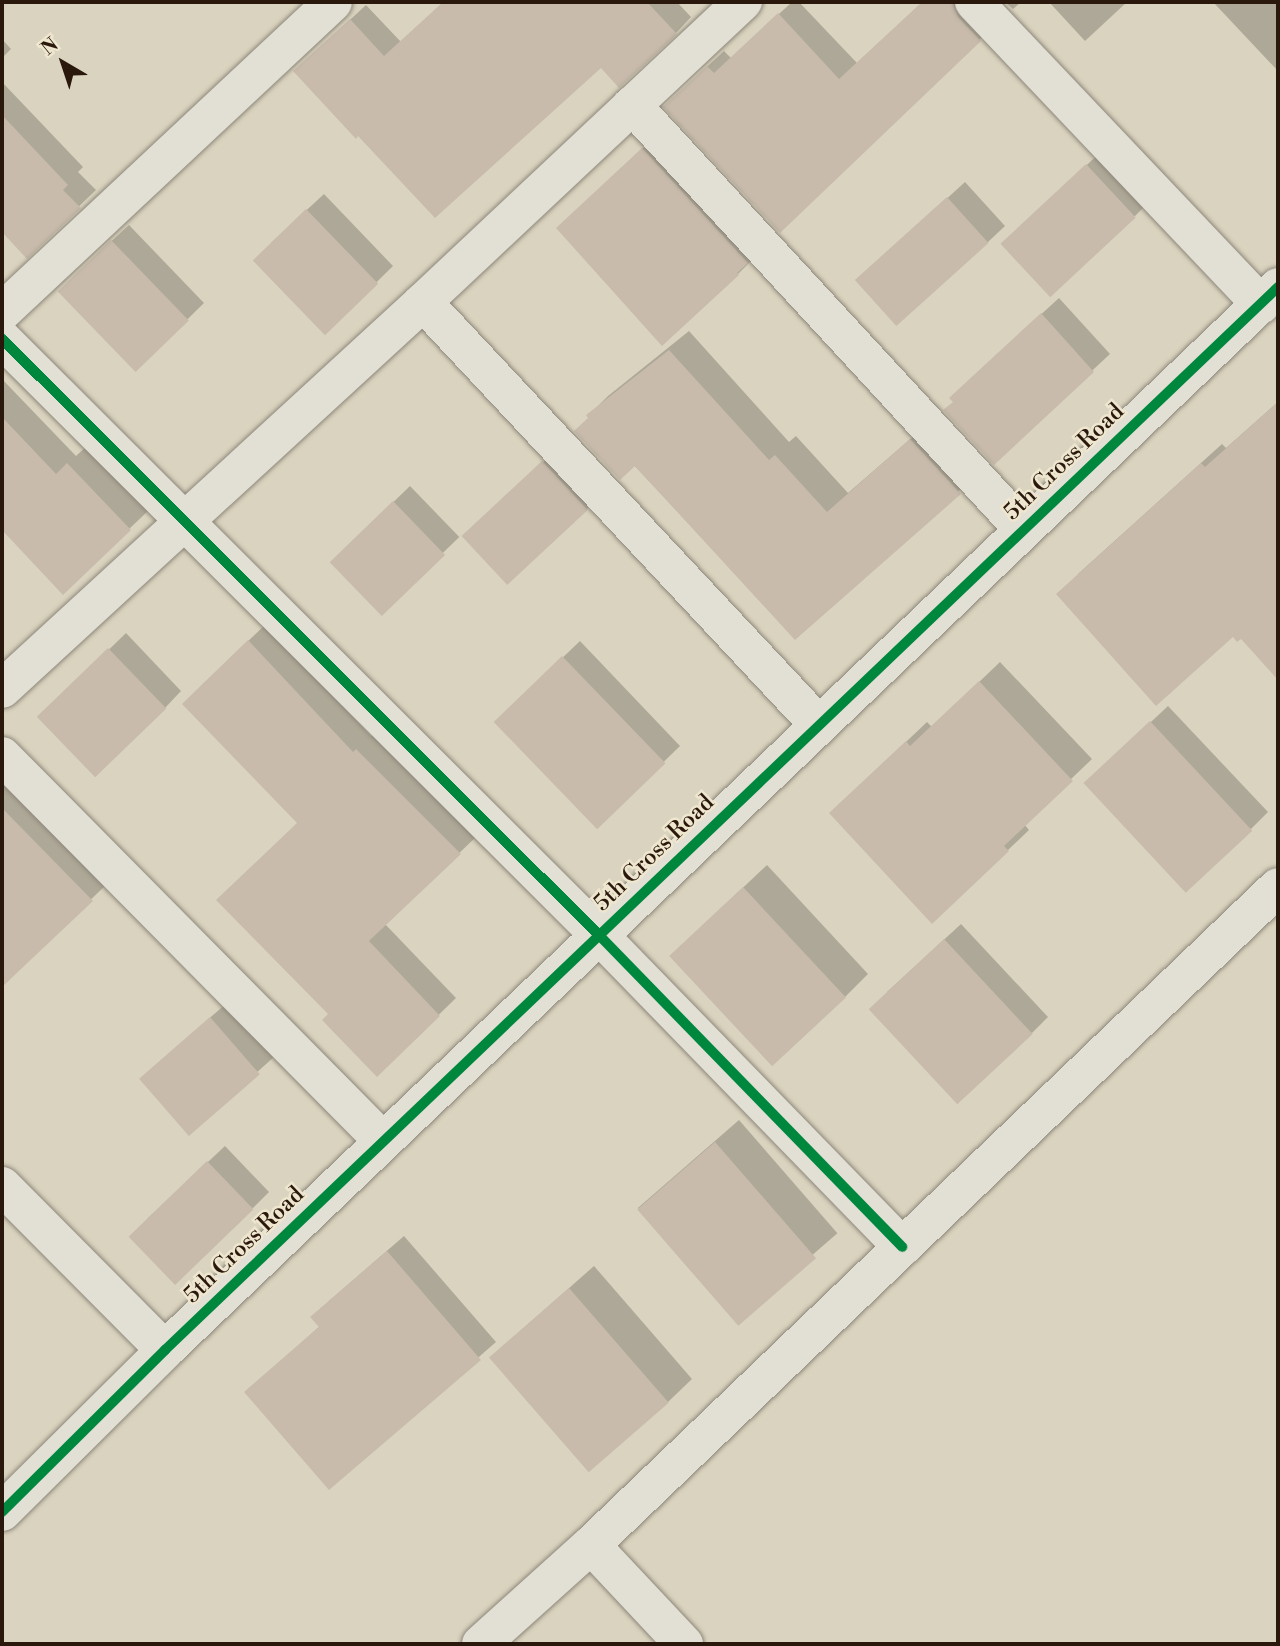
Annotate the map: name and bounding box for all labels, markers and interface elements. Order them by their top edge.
north arrow [28,28,98,98]
text: N [36,33,63,61]
street label: 5th Cross Road [998,398,1130,526]
street label: 5th Cross Road [588,789,720,917]
street label: 5th Cross Road [178,1181,310,1309]

